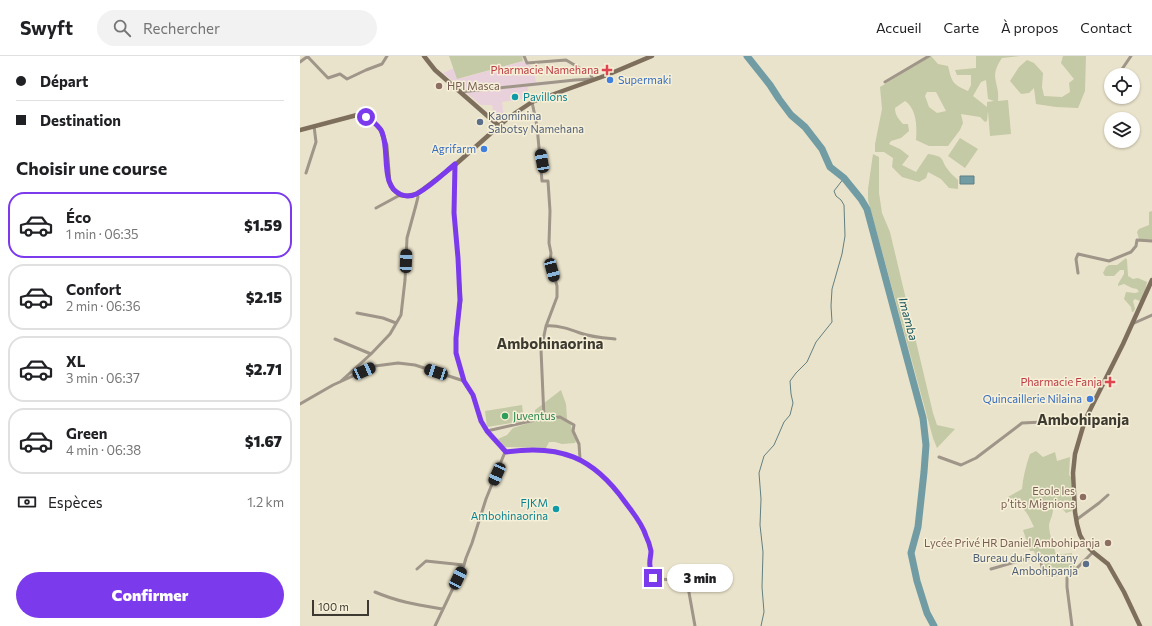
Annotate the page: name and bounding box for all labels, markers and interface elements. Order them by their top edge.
search box [97,10,377,46]
text: Swyft [20,16,73,39]
icon: search [111,17,133,39]
text: Rechercher [143,19,220,37]
text: Accueil [876,19,922,36]
text: Carte [944,19,979,36]
text: À propos [1001,19,1058,36]
text: Contact [1080,19,1132,36]
place label: Pharmacie Namehana [491,63,599,76]
marker: Pharmacie Namehana [602,65,612,75]
map controls [1104,68,1140,148]
button: locate [1104,68,1140,104]
text: Départ [40,72,88,90]
place label: Supermaki [618,73,672,86]
marker: Supermaki [605,75,615,85]
place label: HPI Masca [447,79,500,92]
marker: HPI Masca [434,81,444,91]
place label: Pavillons [523,90,567,103]
marker: Pavillons [510,92,520,102]
route start [357,108,375,126]
place label: Kaominina Sabotsy Namehana [488,109,584,135]
text: Destination [40,111,121,129]
button: layers [1104,112,1140,148]
marker: Kaominina Sabotsy Namehana [475,117,485,127]
place label: Agrifarm [431,142,476,155]
marker: Agrifarm [479,144,489,154]
car [534,148,550,174]
text: Choisir une course [16,157,167,179]
icon: car [18,207,54,243]
text: Éco [66,208,91,226]
text: $1.59 [244,216,282,234]
text: 1 min · 06:35 [66,226,139,242]
car [400,249,412,273]
car [543,257,561,283]
icon: car [18,279,54,315]
text: Confort [66,280,121,298]
text: $2.15 [246,288,282,306]
water label: Imamba [897,296,921,342]
text: 2 min · 06:36 [66,298,141,314]
district label: Ambohinaorina [496,334,604,352]
icon: car [18,351,54,387]
text: XL [66,352,85,370]
text: $2.71 [245,360,282,378]
car [351,361,377,381]
car [423,363,449,381]
text: 3 min · 06:37 [66,370,140,386]
place label: Pharmacie Fanja [1020,375,1102,388]
marker: Pharmacie Fanja [1105,377,1115,387]
place label: Quincaillerie Nilaina [983,392,1082,405]
marker: Quincaillerie Nilaina [1085,394,1095,404]
place label: Juventus [513,409,556,423]
district label: Ambohipanja [1037,410,1129,428]
marker: Juventus [500,411,510,421]
icon: car [18,423,54,459]
text: Green [66,424,107,442]
text: $1.67 [245,432,282,450]
text: 4 min · 06:38 [66,442,141,458]
car [487,461,507,487]
place label: Ecole les p’tits Mignions [1001,484,1075,510]
icon: cash [16,491,38,513]
marker: Ecole les p’tits Mignions [1078,492,1088,502]
text: Espèces [48,493,103,511]
text: 1.2 km [247,494,284,510]
place label: FJKM Ambohinaorina [471,496,548,522]
marker: FJKM Ambohinaorina [551,504,561,514]
place label: Lycée Privé HR Daniel Ambohipanja [924,536,1100,549]
marker: Lycée Privé HR Daniel Ambohipanja [1103,538,1113,548]
place label: Bureau du Fokontany Ambohipanja [973,551,1078,577]
marker: Bureau du Fokontany Ambohipanja [1081,559,1091,569]
callout: 3 min [667,564,733,592]
car [447,565,469,591]
route end [644,569,662,587]
text: 3 min [684,570,716,586]
button: Confirmer [16,572,284,618]
scale bar [312,598,369,617]
text: 100 m [318,600,349,613]

